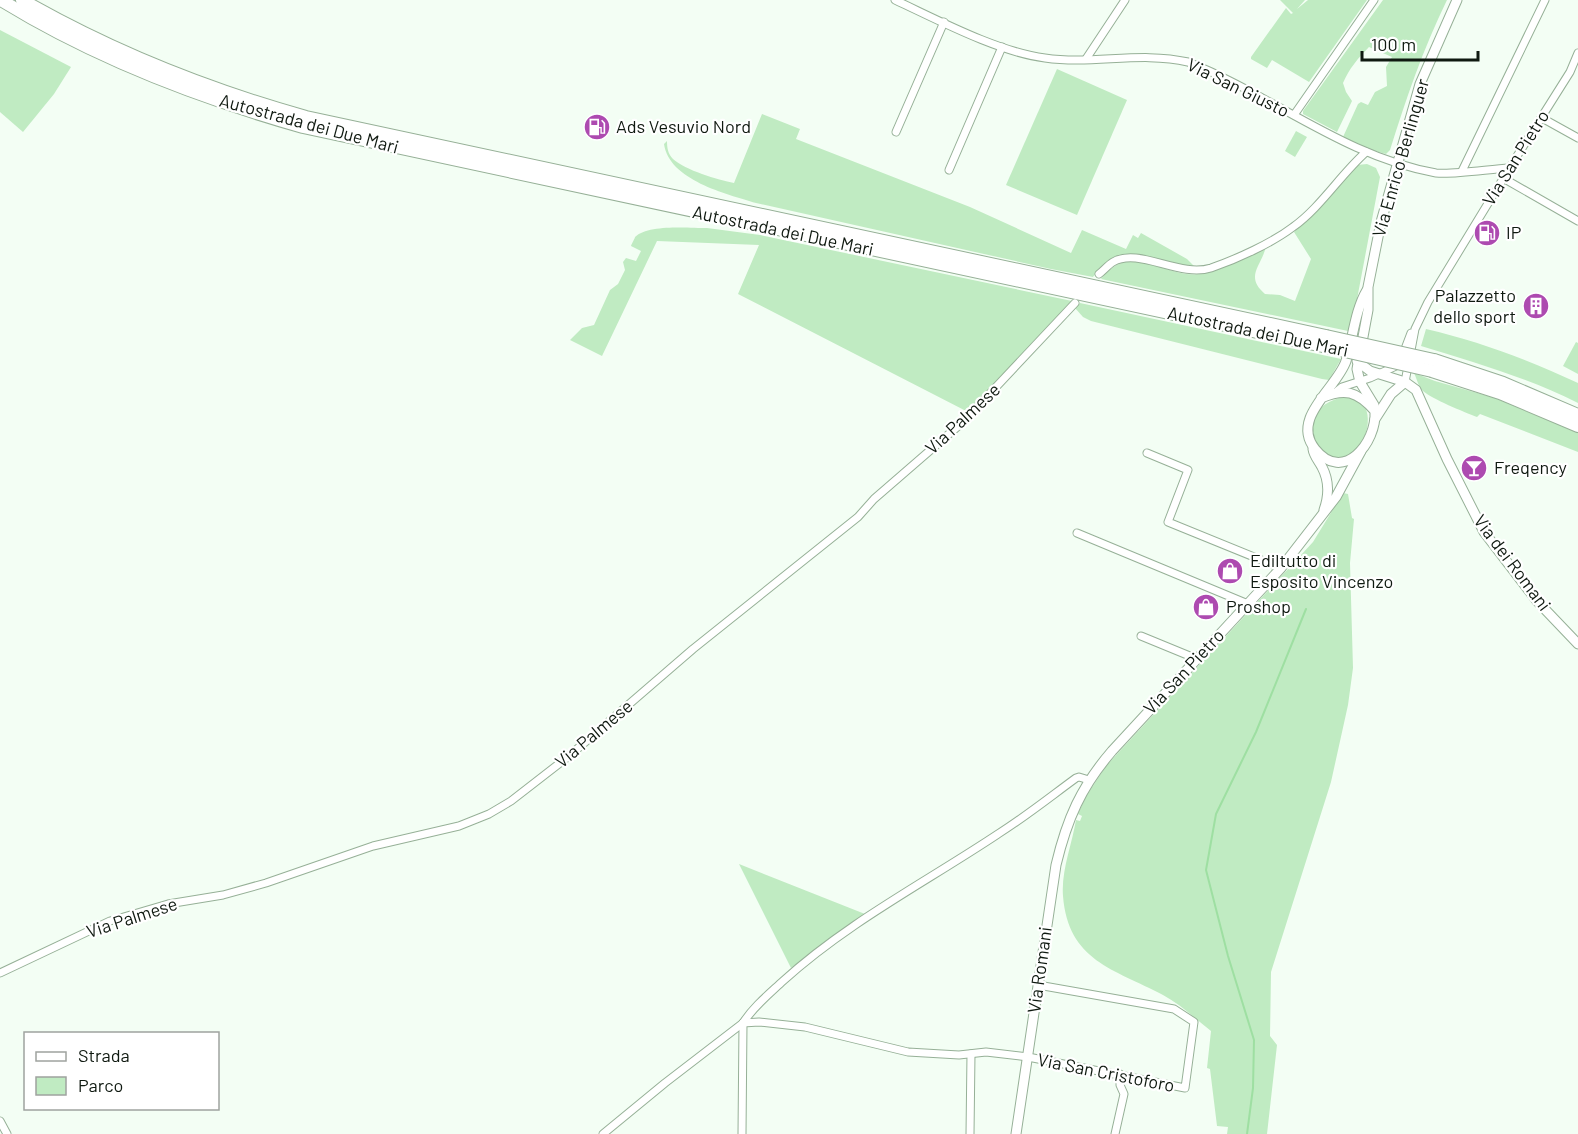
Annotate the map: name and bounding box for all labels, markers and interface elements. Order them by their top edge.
scale bar [1362,24,1478,62]
text: 100 m [1371,33,1416,55]
street label: Via San Giusto [1184,53,1293,121]
street label: Via Enrico Berlinguer [1367,76,1433,239]
street label: Autostrada dei Due Mari [217,89,401,158]
street label: Via San Pietro [1477,106,1553,209]
fuel station icon: Ads Vesuvio Nord [582,112,612,142]
place label: Ads Vesuvio Nord [616,115,751,137]
street label: Autostrada dei Due Mari [691,200,876,260]
fuel station icon: IP [1472,218,1502,248]
place label: IP [1506,221,1521,243]
place label: Palazzetto dello sport [1433,284,1516,327]
building icon: Palazzetto dello sport [1521,291,1551,321]
street label: Autostrada dei Due Mari [1166,301,1351,361]
street label: Via Palmese [920,378,1004,458]
bar icon: Freqency [1459,453,1489,483]
place label: Freqency [1494,456,1567,478]
street label: Via dei Romani [1469,510,1556,615]
place label: Ediltutto di Esposito Vincenzo [1250,549,1393,592]
shop icon: Ediltutto di Esposito Vincenzo [1215,556,1245,586]
shop icon: Proshop [1191,592,1221,622]
place label: Proshop [1226,595,1291,617]
street label: Via San Pietro [1138,624,1228,719]
street label: Via Palmese [550,694,637,772]
street label: Via Palmese [83,892,180,942]
street label: Via Romani [1022,925,1056,1015]
legend [24,1032,219,1110]
text: Strada [78,1044,130,1066]
street label: Via San Cristoforo [1036,1048,1177,1096]
text: Parco [78,1074,123,1096]

